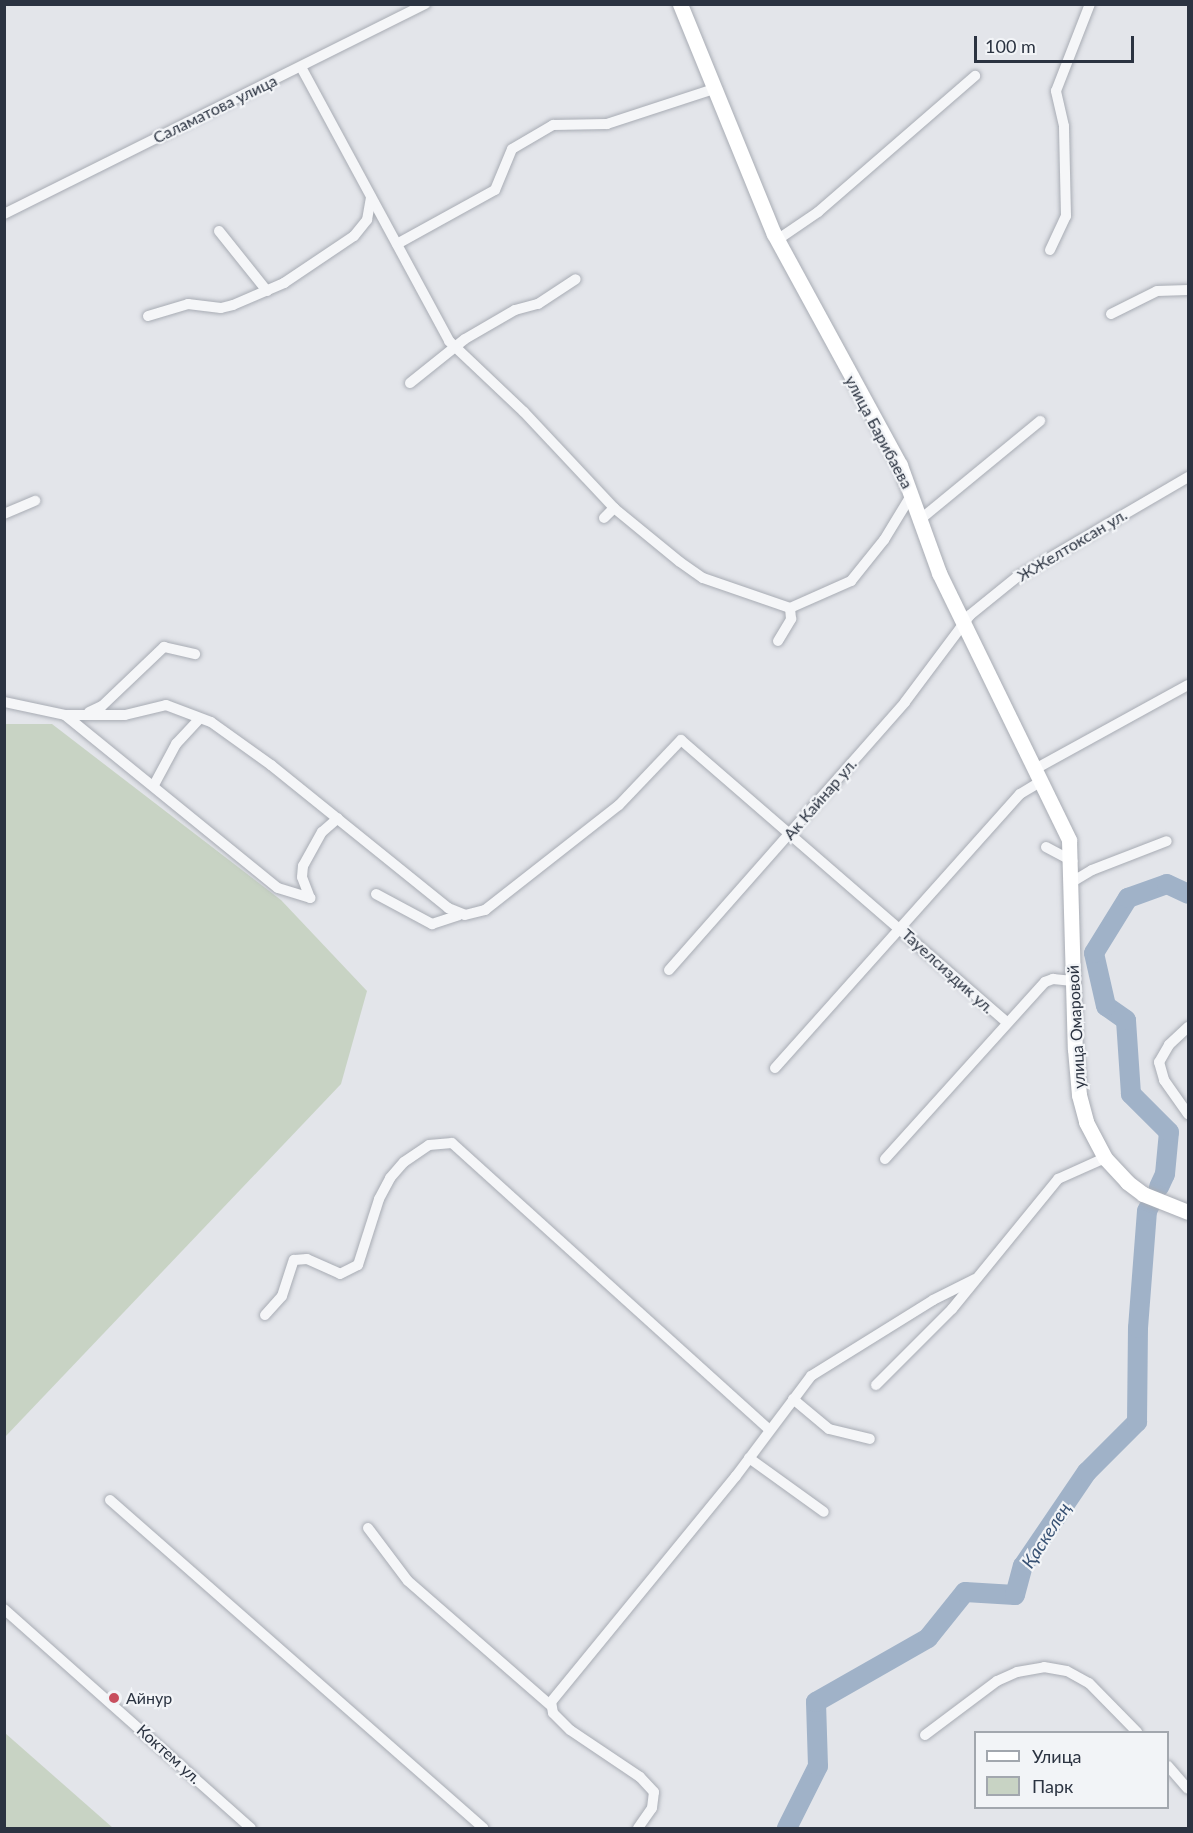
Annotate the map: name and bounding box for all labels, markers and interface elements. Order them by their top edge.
scale bar [977,24,1138,62]
text: 100 m [985,35,1036,57]
street label: Саламатова улица [150,71,280,147]
street label: улица Барибаева [841,372,917,492]
street label: ЖЖелтоксан ул. [1014,505,1130,585]
street label: Ак Кайнар ул. [779,754,861,844]
street label: Тауелсиздик ул. [898,925,998,1017]
street label: улица Омаровой [1063,965,1089,1089]
water label: Қаскелең [1017,1498,1075,1572]
place label: Айнур [126,1688,172,1708]
marker: Айнур [107,1691,121,1705]
street label: Коктем ул. [133,1720,205,1788]
legend [974,1731,1169,1809]
text: Улица [1032,1745,1082,1767]
text: Парк [1032,1775,1073,1797]

